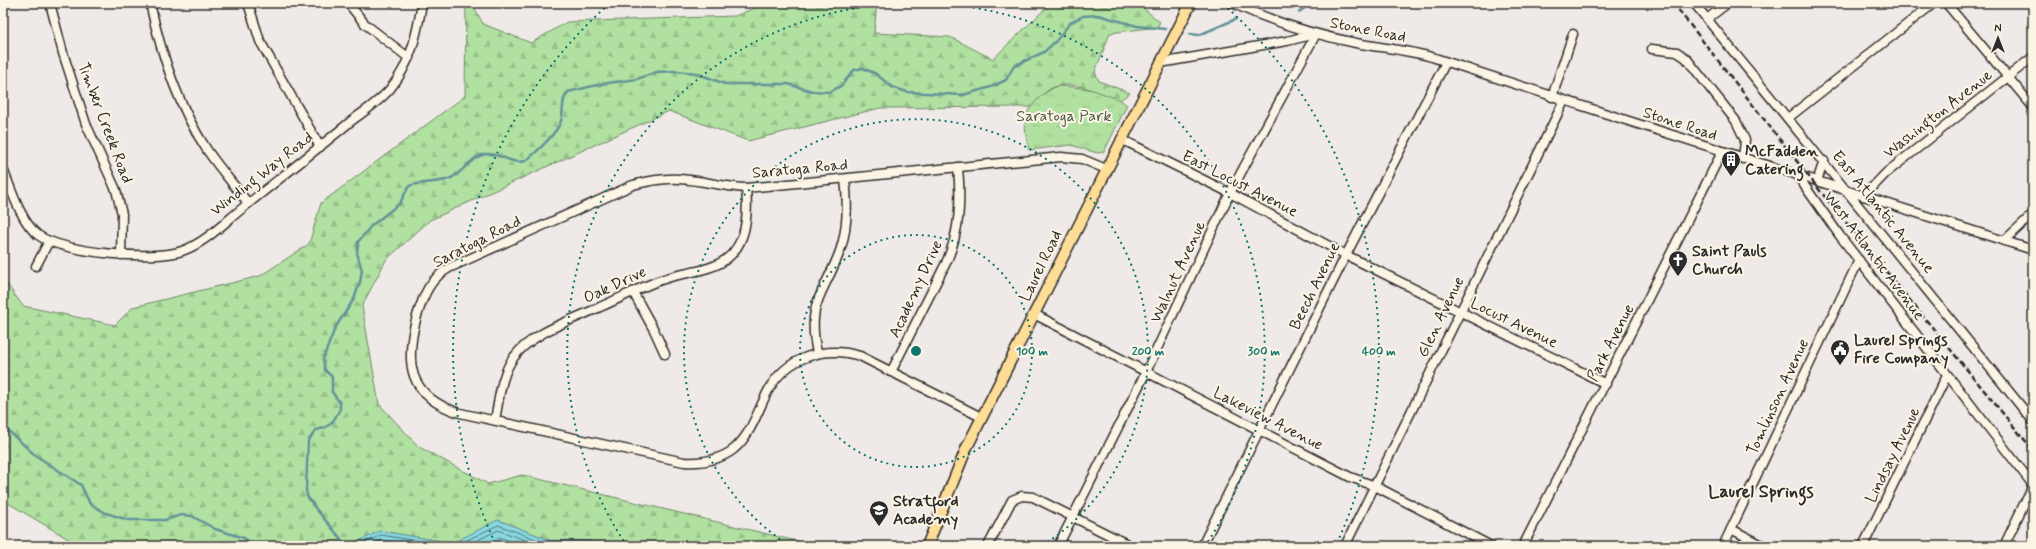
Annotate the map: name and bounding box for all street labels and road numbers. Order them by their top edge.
street label: Stone Road [1328,12,1408,48]
street label: Timber Creek Road [72,60,138,186]
street label: Washington Avenue [1879,65,1998,164]
street label: Stone Road [1640,102,1720,146]
street label: Winding Way Road [206,127,318,222]
street label: East Locust Avenue [1178,146,1302,222]
street label: East Atlantic Avenue [1827,146,1939,278]
street label: Saratoga Road [751,154,849,184]
street label: West Atlantic Avenue [1818,187,1930,325]
street label: Saratoga Road [429,211,525,273]
street label: Walnut Avenue [1145,217,1211,326]
street label: Laurel Road [1015,227,1067,305]
street label: Academy Drive [884,237,948,341]
street label: Beech Avenue [1285,238,1345,333]
street label: Oak Drive [580,261,650,309]
street label: Glen Avenue [1412,273,1470,361]
street label: Locust Avenue [1467,293,1561,353]
street label: Park Avenue [1583,301,1639,385]
street label: Tomlinson Avenue [1742,335,1814,459]
street label: Lakeview Avenue [1210,382,1326,456]
street label: Lindsay Avenue [1861,403,1926,506]

